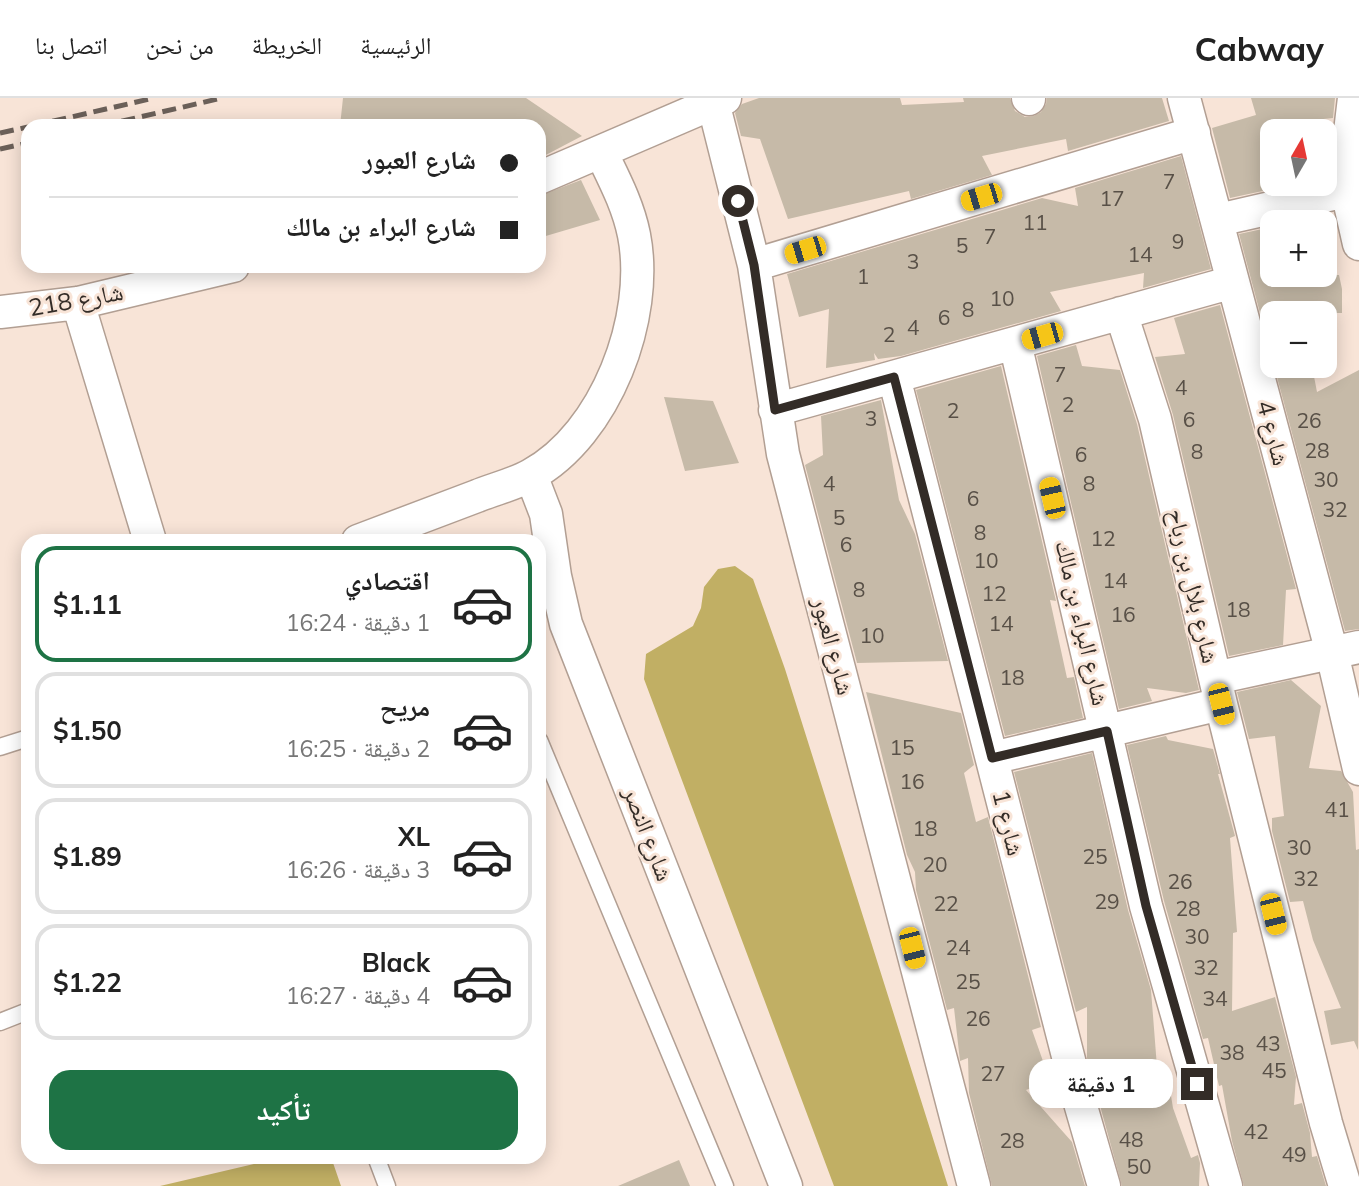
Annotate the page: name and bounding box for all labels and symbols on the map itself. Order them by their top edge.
north arrow [1260,119,1337,196]
house number: 7 [1163,168,1175,194]
car [958,181,1005,213]
route start [722,185,754,217]
house number: 17 [1099,185,1125,211]
house number: 11 [1022,209,1048,235]
house number: 7 [984,223,996,249]
house number: 9 [1172,228,1184,254]
house number: 5 [956,232,968,258]
car [782,234,829,266]
house number: 14 [1127,241,1153,267]
house number: 3 [907,248,919,274]
house number: 1 [857,263,869,289]
street label: شارع 218 [26,276,125,323]
house number: 10 [989,285,1015,311]
house number: 8 [962,296,974,322]
house number: 6 [938,304,950,330]
house number: 4 [907,314,920,340]
car [1019,320,1066,352]
house number: 2 [883,321,895,347]
house number: 7 [1054,361,1066,387]
house number: 4 [1175,374,1188,400]
house number: 2 [1062,391,1074,417]
house number: 2 [947,397,959,423]
street label: شارع 4 [1250,397,1297,469]
house number: 3 [865,405,877,431]
house number: 6 [1183,406,1195,432]
house number: 26 [1296,407,1322,433]
house number: 28 [1304,437,1330,463]
house number: 8 [1191,438,1203,464]
house number: 6 [1075,441,1087,467]
house number: 30 [1313,466,1339,492]
house number: 4 [823,470,836,496]
house number: 8 [1083,470,1095,496]
car [1038,475,1067,521]
house number: 6 [967,485,979,511]
house number: 32 [1322,496,1348,522]
house number: 5 [833,504,845,530]
street label: شارع بلال بن رباح [1161,506,1226,666]
house number: 8 [974,519,986,545]
house number: 12 [1090,525,1116,551]
house number: 6 [840,531,852,557]
street label: شارع البراء بن مالك [1048,537,1117,708]
house number: 10 [973,547,999,573]
house number: 14 [1102,567,1128,593]
house number: 8 [853,576,865,602]
house number: 12 [981,580,1007,606]
street label: شارع العبور [805,593,861,698]
house number: 18 [1225,596,1251,622]
house number: 16 [1110,601,1136,627]
house number: 14 [988,610,1014,636]
house number: 10 [859,622,885,648]
house number: 18 [999,664,1025,690]
car [1206,681,1237,727]
house number: 15 [889,734,915,760]
house number: 16 [899,768,925,794]
street label: شارع النصر [616,782,681,885]
street label: شارع 1 [985,787,1032,859]
house number: 41 [1324,796,1350,822]
house number: 18 [912,815,938,841]
house number: 30 [1286,834,1312,860]
house number: 25 [1082,843,1108,869]
house number: 20 [922,851,948,877]
house number: 32 [1293,865,1319,891]
house number: 26 [1167,868,1193,894]
house number: 29 [1094,888,1120,914]
house number: 22 [933,890,959,916]
car [1258,891,1289,937]
house number: 28 [1175,895,1201,921]
house number: 30 [1184,923,1210,949]
car [897,925,928,971]
house number: 24 [945,934,971,960]
house number: 32 [1193,954,1219,980]
house number: 25 [955,968,981,994]
house number: 34 [1202,985,1228,1011]
house number: 26 [965,1005,991,1031]
house number: 43 [1255,1030,1281,1056]
house number: 38 [1219,1039,1245,1065]
house number: 45 [1261,1057,1287,1083]
house number: 27 [980,1060,1006,1086]
callout: 1 دقيقة [1029,1060,1172,1108]
route end [1181,1068,1213,1100]
house number: 42 [1243,1118,1269,1144]
house number: 48 [1118,1126,1144,1152]
house number: 28 [999,1127,1025,1153]
house number: 49 [1281,1141,1307,1167]
house number: 50 [1126,1153,1152,1179]

